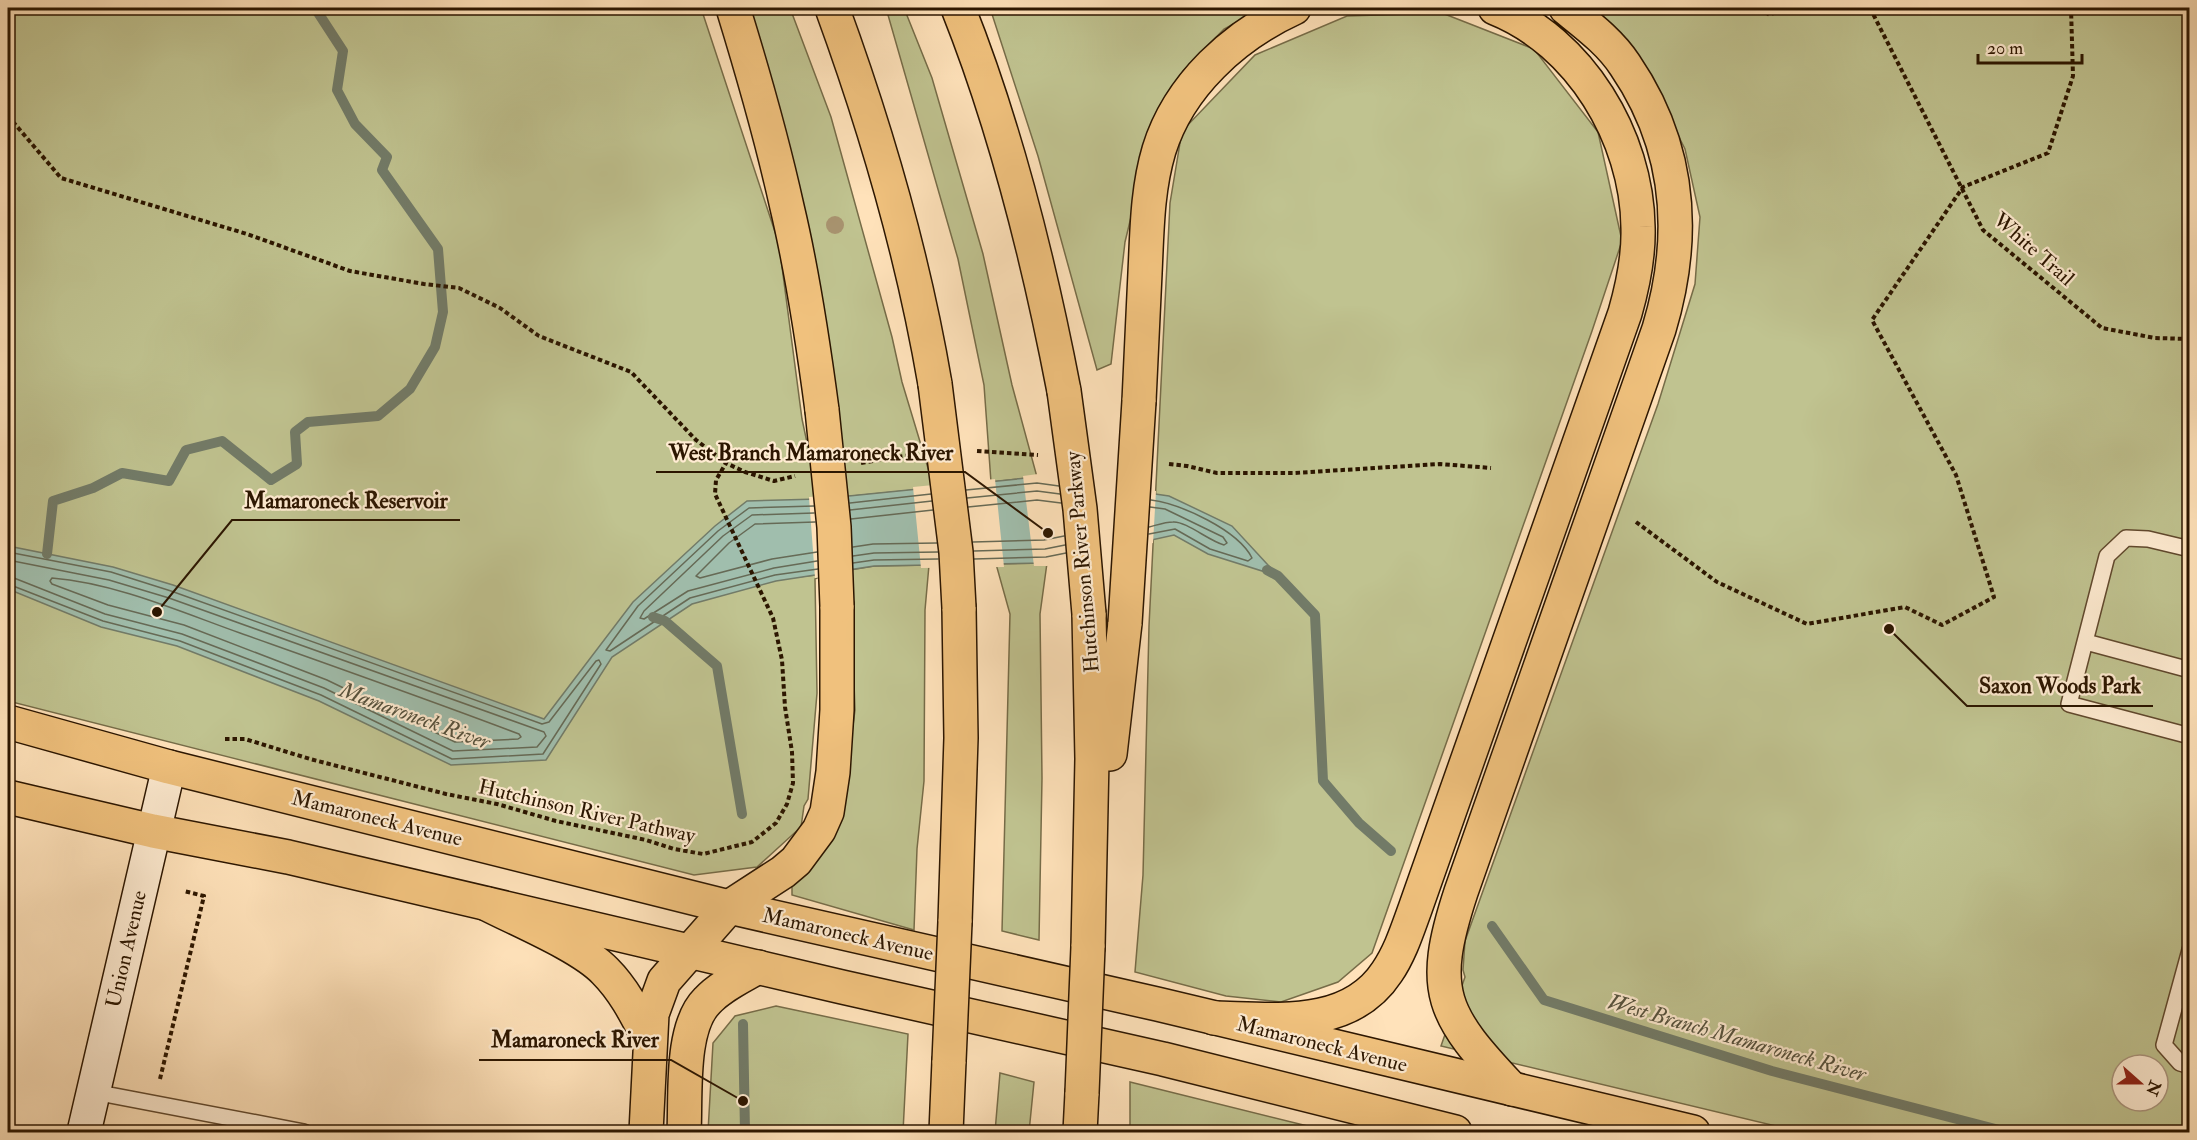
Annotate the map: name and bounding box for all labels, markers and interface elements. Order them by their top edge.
scale bar [1978,27,2082,65]
text: 20 m [1987,37,2023,60]
street label: White Trail [1987,206,2080,292]
callout: West Branch Mamaroneck River [656,432,965,472]
text: West Branch Mamaroneck River [668,439,954,467]
street label: Hutchinson River Parkway [1059,449,1106,674]
callout: Mamaroneck Reservoir [232,480,460,520]
text: Mamaroneck Reservoir [243,487,449,515]
callout: Saxon Woods Park [1967,666,2153,706]
text: Saxon Woods Park [1979,672,2141,700]
water label: Mamaroneck River [334,675,495,757]
street label: Hutchinson River Pathway [476,773,699,850]
street label: Mamaroneck Avenue [289,784,465,853]
street label: Union Avenue [100,888,153,1010]
street label: Mamaroneck Avenue [760,902,936,967]
water label: West Branch Mamaroneck River [1604,988,1871,1089]
street label: Mamaroneck Avenue [1234,1010,1410,1079]
callout: Mamaroneck River [479,1020,671,1060]
text: Mamaroneck River [490,1026,660,1054]
north arrow [2110,1053,2170,1113]
text: N [2141,1077,2165,1099]

